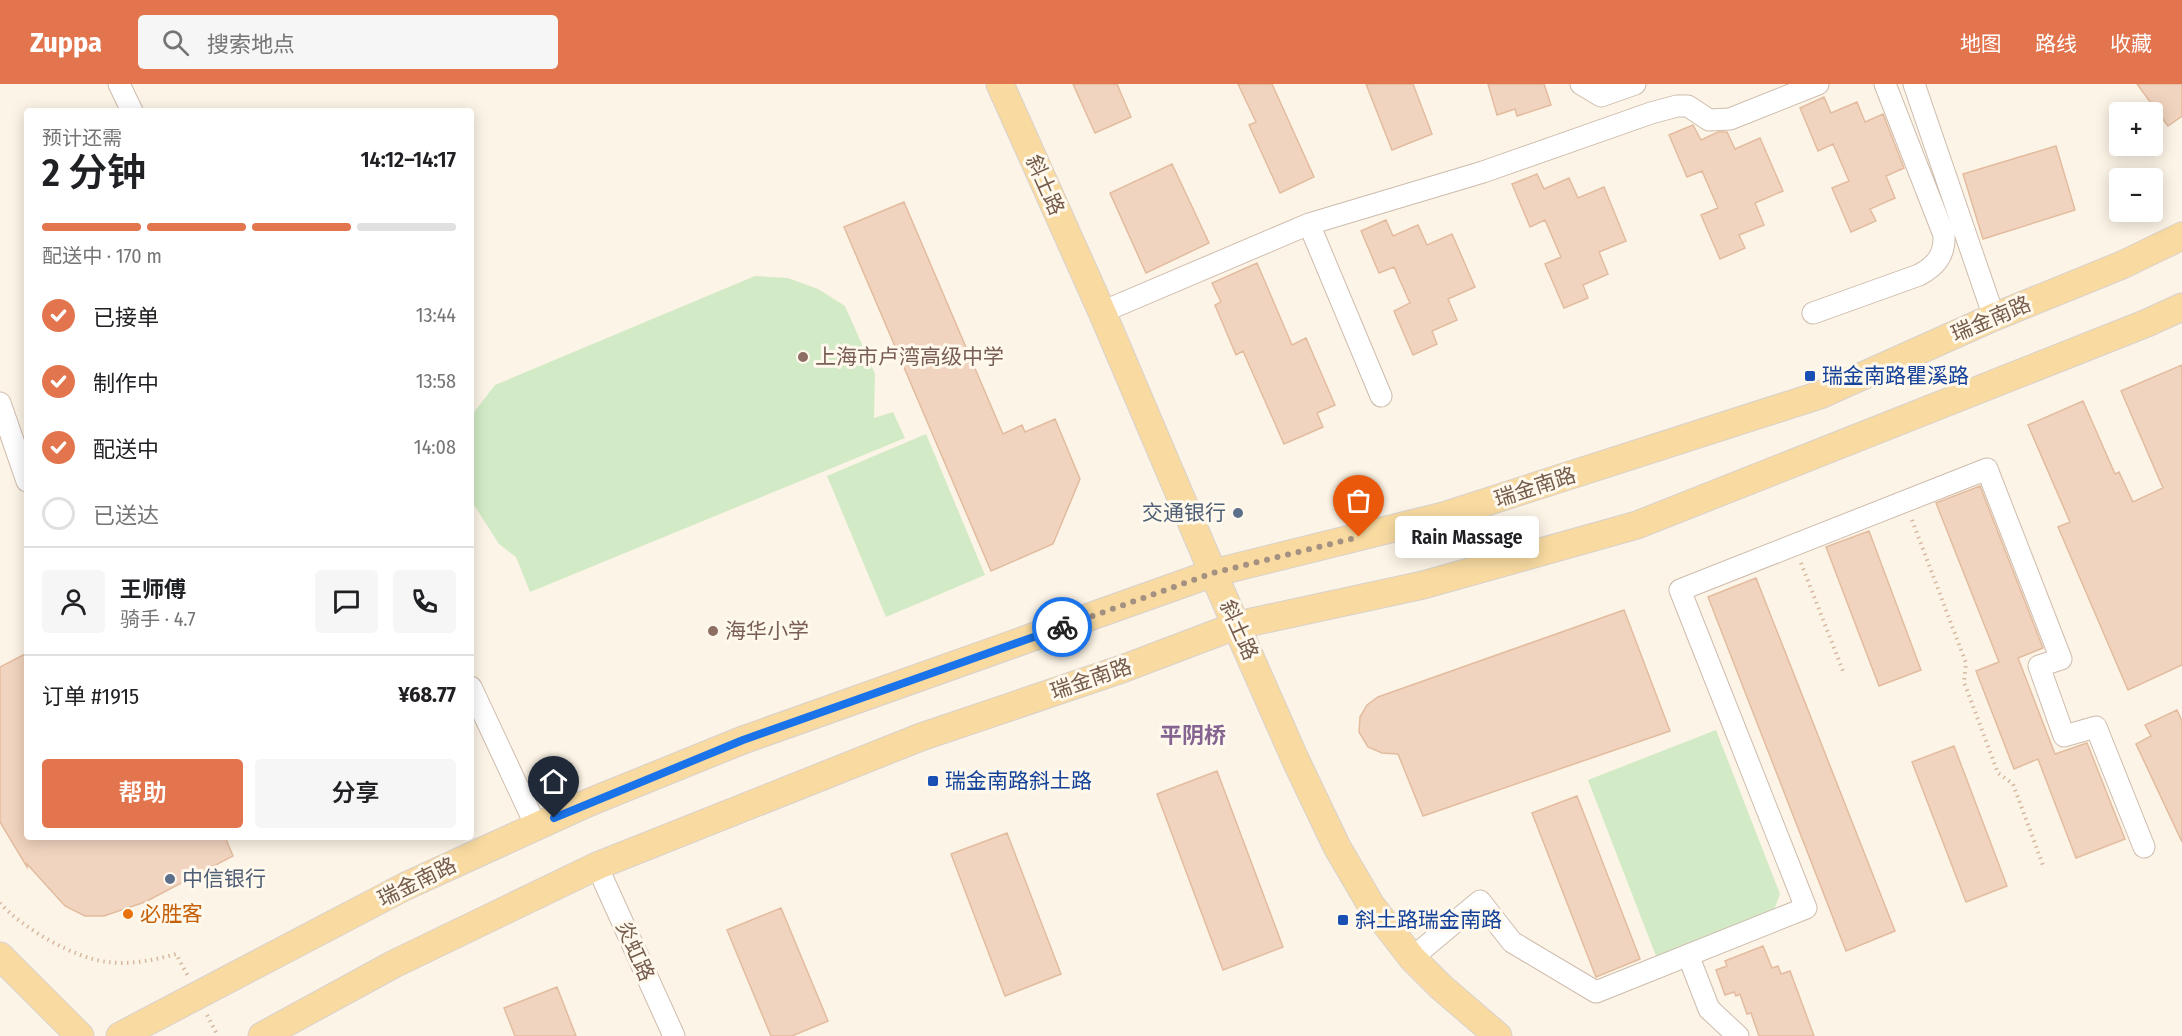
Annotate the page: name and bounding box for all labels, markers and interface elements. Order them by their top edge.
search box [138,15,558,69]
text: Zuppa [30,26,102,59]
icon: search [159,26,192,59]
text: 搜索地点 [207,31,295,58]
text: 地图 [1960,31,2002,57]
text: 路线 [2035,31,2077,57]
text: 收藏 [2110,31,2152,57]
map controls [2109,102,2163,222]
button: + [2109,102,2163,156]
text: 预计还需 [42,126,122,150]
text: 14:12–14:17 [360,146,456,173]
text: 2 分钟 [42,150,146,196]
street label: 斜土路 [1020,151,1070,219]
button: − [2109,168,2163,222]
text: 配送中 · 170 m [42,244,162,268]
street label: 瑞金南路 [1947,291,2035,347]
icon: check [42,299,75,332]
text: 13:44 [416,303,456,327]
text: 已接单 [93,304,159,331]
place label: 上海市卢湾高级中学 [815,344,1004,370]
marker: 上海市卢湾高级中学 [796,350,810,364]
place label: 瑞金南路瞿溪路 [1822,363,1969,389]
icon: check [42,365,75,398]
text: 13:58 [416,369,456,393]
marker: 瑞金南路瞿溪路 [1803,369,1817,383]
text: 制作中 [93,370,159,397]
icon: check [42,431,75,464]
text: 14:08 [414,435,456,459]
text: 配送中 [93,436,159,463]
street label: 瑞金南路 [1491,462,1579,512]
pin [1333,475,1384,537]
icon: bag [1342,484,1375,517]
place label: 交通银行 [1142,500,1226,526]
text: 已送达 [93,502,159,529]
marker: 交通银行 [1231,506,1245,520]
callout: Rain Massage [1395,516,1539,558]
text: Rain Massage [1411,525,1523,549]
button: person [42,570,105,633]
button: chat [315,570,378,633]
button: phone [393,570,456,633]
text: 王师傅 [120,576,186,603]
street label: 斜土路 [1214,596,1264,664]
courier [1032,597,1092,657]
text: 骑手 · 4.7 [120,607,196,631]
icon: bike [1046,611,1079,644]
place label: 海华小学 [725,618,809,644]
marker: 海华小学 [706,624,720,638]
street label: 瑞金南路 [1047,653,1135,705]
text: ¥68.77 [398,681,456,708]
text: 订单 #1915 [42,683,139,710]
district label: 平阴桥 [1160,722,1226,749]
pin [528,756,579,818]
button: 帮助 [42,759,243,828]
button: 分享 [255,759,456,828]
icon: home [537,765,570,798]
place label: 瑞金南路斜土路 [945,768,1092,794]
marker: 瑞金南路斜土路 [926,774,940,788]
street label: 瑞金南路 [374,852,460,912]
place label: 中信银行 [182,866,266,892]
marker: 中信银行 [163,872,177,886]
place label: 必胜客 [140,901,203,927]
marker: 必胜客 [121,907,135,921]
place label: 斜土路瑞金南路 [1355,907,1502,933]
marker: 斜土路瑞金南路 [1336,913,1350,927]
street label: 炎虹路 [610,917,660,985]

